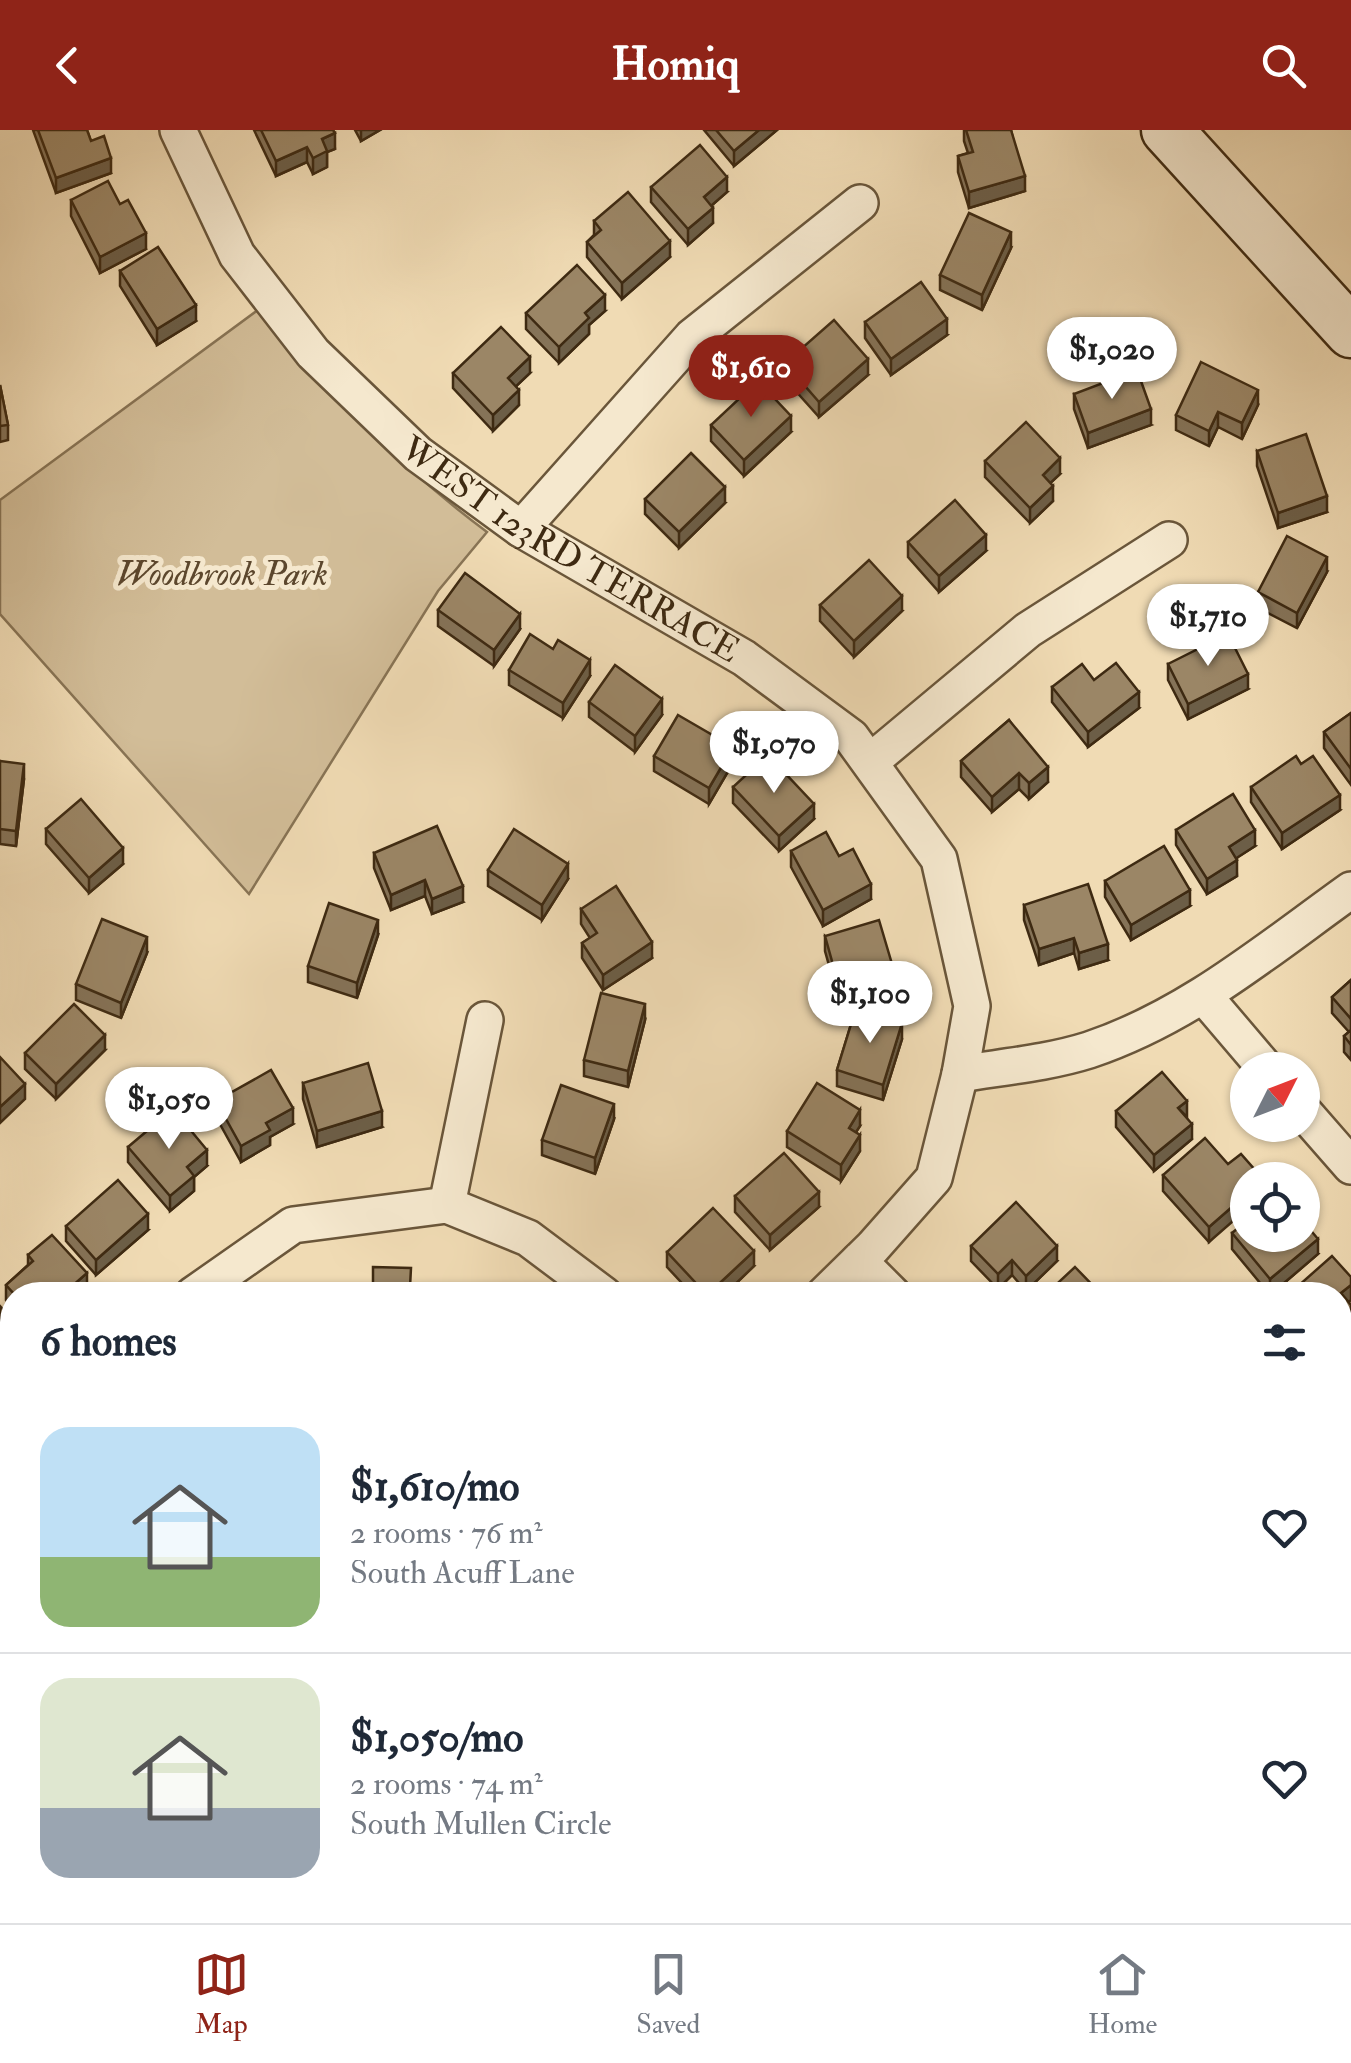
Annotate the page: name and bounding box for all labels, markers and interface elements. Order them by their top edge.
text: Homiq [611,37,740,93]
icon: back [40,38,95,93]
icon: search [1256,38,1311,93]
pin: $1,020 [1031,317,1193,402]
text: $1,020 [1069,329,1155,369]
pin: $1,610 [670,335,832,420]
text: $1,610 [711,347,791,387]
street label: WEST 123RD TERRACE [391,426,747,673]
park label: Woodbrook Park [116,552,328,596]
pin: $1,710 [1127,584,1289,669]
text: $1,710 [1169,596,1247,636]
pin: $1,070 [693,711,855,796]
text: $1,070 [732,723,816,763]
pin: $1,100 [789,961,951,1046]
text: $1,100 [829,973,911,1013]
north arrow [1230,1052,1320,1142]
map controls [1230,1052,1320,1252]
pin: $1,050 [88,1067,250,1152]
text: $1,050 [127,1079,211,1119]
button: locate [1230,1162,1320,1252]
icon: filters [1257,1315,1312,1370]
text: 6 homes [40,1316,177,1368]
text: $1,610/mo [350,1461,520,1513]
icon: home [120,1467,240,1587]
icon: heart [1257,1500,1312,1555]
text: 2 rooms · 76 m² [350,1513,543,1553]
text: South Acuff Lane [350,1553,575,1593]
text: $1,050/mo [350,1712,523,1764]
icon: home [120,1718,240,1838]
icon: heart [1257,1751,1312,1806]
text: 2 rooms · 74 m² [350,1764,543,1804]
text: South Mullen Circle [350,1804,611,1844]
tab: Map [194,1947,249,2042]
tab: Saved [636,1947,700,2042]
tab: Home [1088,1947,1157,2042]

